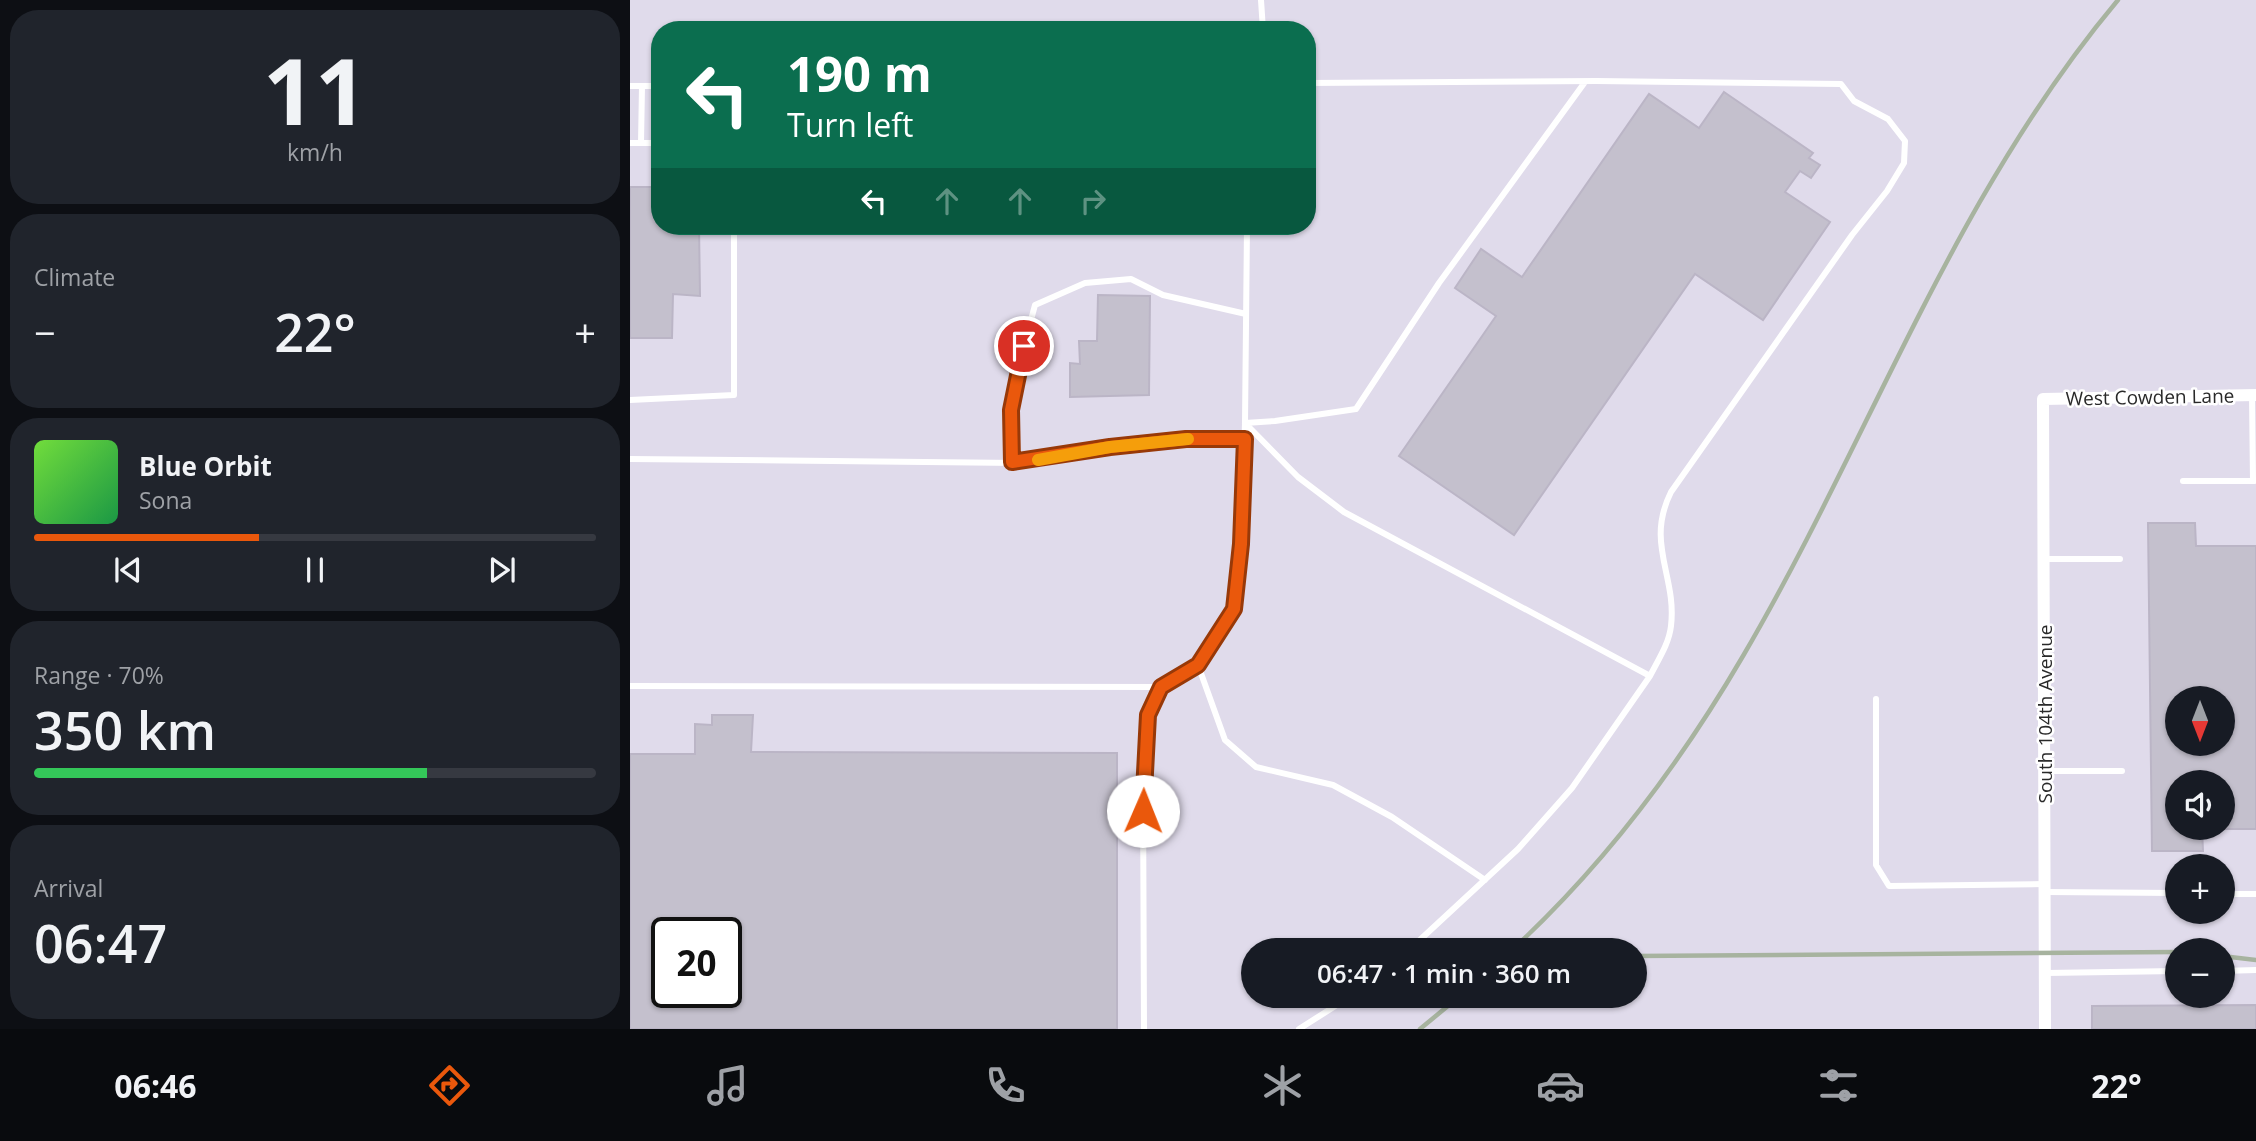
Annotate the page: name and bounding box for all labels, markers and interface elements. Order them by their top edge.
text: 11 [263,28,367,152]
text: 190 m [787,40,932,106]
icon: left [672,49,763,140]
text: Turn left [787,103,913,146]
text: km/h [287,136,343,168]
icon: left [855,182,893,220]
icon: ahead [928,182,966,220]
icon: ahead [1001,182,1039,220]
icon: right [1074,182,1112,220]
text: Climate [34,261,115,293]
text: 22° [274,296,356,367]
text: − [34,306,56,358]
text: + [574,306,596,358]
pin [994,316,1054,376]
icon: arrive [1005,327,1043,365]
street label: West Cowden Lane [2065,383,2235,411]
text: Blue Orbit [139,448,272,484]
text: Sona [139,484,192,516]
icon: previous [109,551,147,589]
icon: pause [296,551,334,589]
icon: next [483,551,521,589]
street label: South 104th Avenue [2032,625,2058,803]
text: Range · 70% [34,659,164,691]
north arrow [2165,686,2235,756]
map controls [2165,686,2235,1008]
text: 350 km [34,694,216,765]
button: sound [2165,770,2235,840]
position arrow [1106,774,1180,848]
button: + [2165,854,2235,924]
text: Arrival [34,872,103,904]
text: 06:47 [34,907,167,978]
speed limit sign: 20 [651,917,742,1008]
button: − [2165,938,2235,1008]
text: 06:47 · 1 min · 360 m [1317,955,1571,991]
icon: directions [425,1061,474,1110]
icon: music [703,1061,752,1110]
icon: phone [981,1061,1030,1110]
icon: climate [1258,1061,1307,1110]
icon: car [1536,1061,1585,1110]
icon: filters [1814,1061,1863,1110]
text: 06:46 [114,1064,197,1107]
text: 22° [2091,1064,2142,1107]

